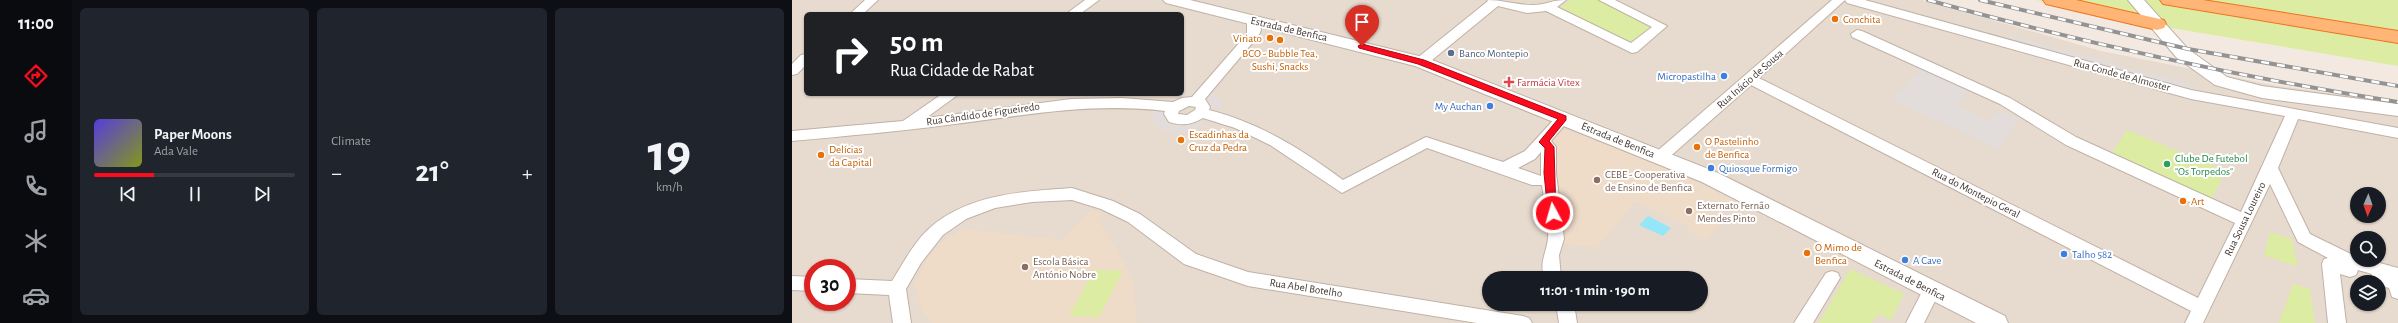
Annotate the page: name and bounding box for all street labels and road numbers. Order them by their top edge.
street label: Estrada de Benfica [1250,15,1328,43]
street label: Rua Inácio de Sousa [1715,47,1785,111]
street label: Rua Conde de Almoster [2073,57,2172,93]
street label: Rua Cândido de Figueiredo [926,101,1040,127]
street label: Estrada de Benfica [1580,120,1656,160]
street label: Rua do Montepio Geral [1930,166,2022,220]
street label: Rua Sousa Loureiro [2222,180,2268,258]
street label: Estrada de Benfica [1873,257,1947,303]
street label: Rua Abel Botelho [1269,277,1343,299]

